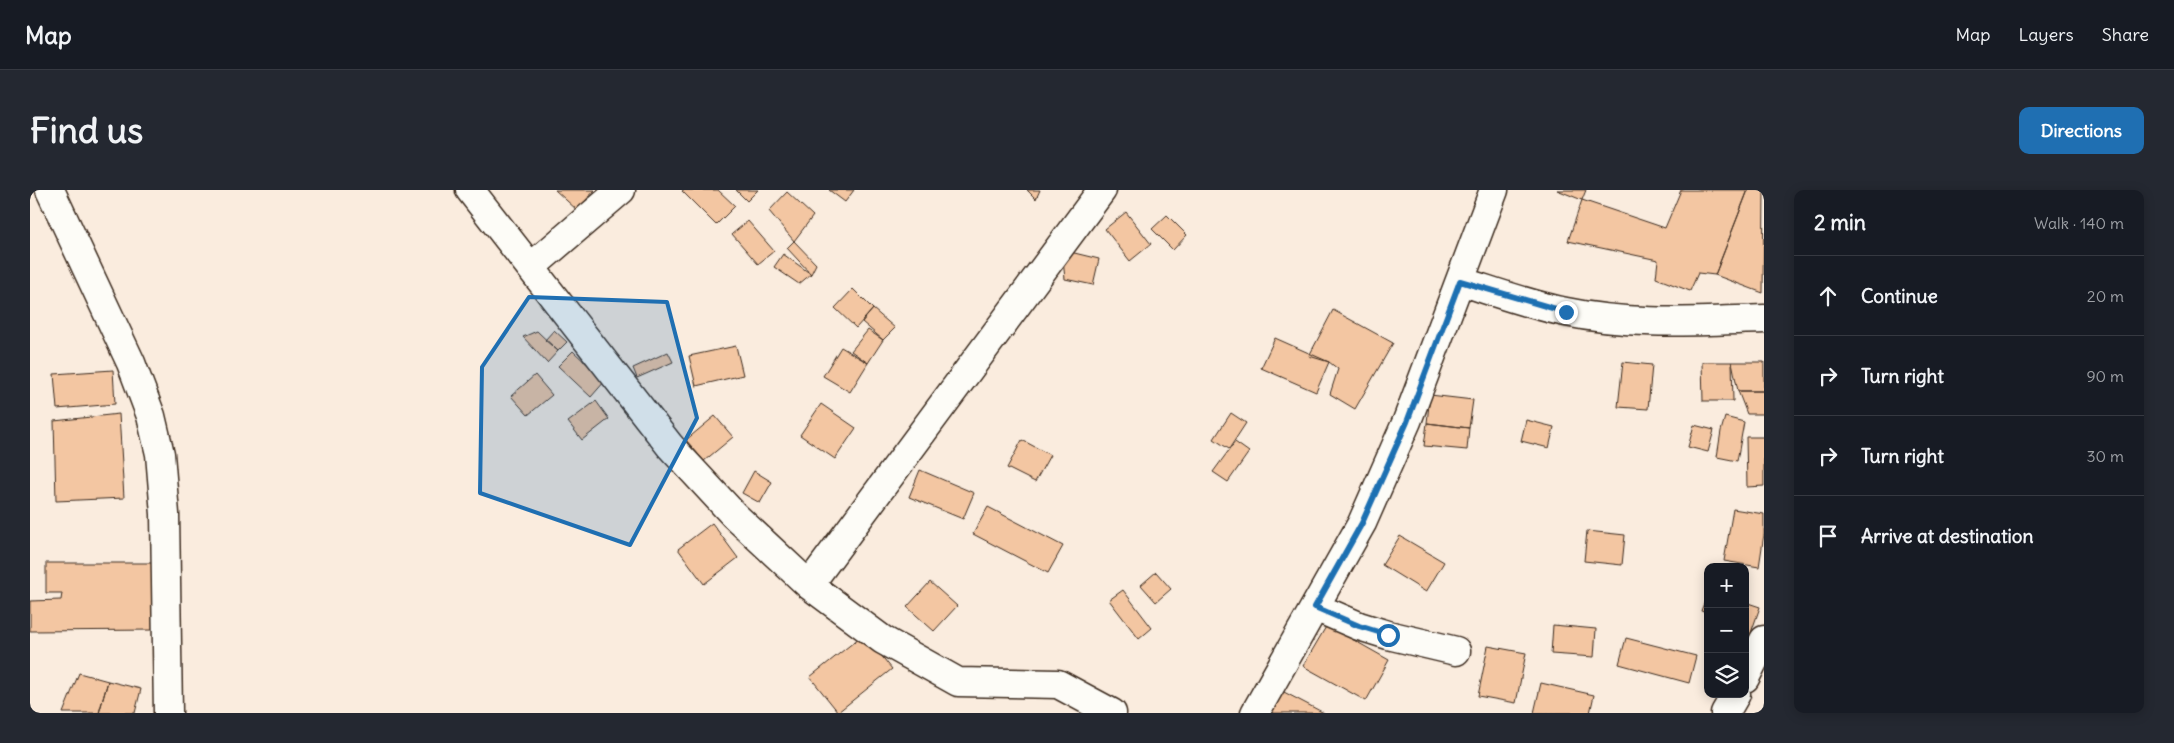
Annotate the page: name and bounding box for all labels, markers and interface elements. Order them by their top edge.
text: Map [25,20,72,50]
text: Map [1955,23,1990,46]
text: Layers [2018,23,2074,46]
text: Share [2102,23,2149,46]
button: Directions [2019,107,2144,154]
text: Find us [30,108,143,152]
text: 2 min [1814,209,1866,236]
text: Walk · 140 m [2034,213,2124,233]
icon: ahead [1814,282,1842,310]
text: Continue [1861,284,1938,308]
text: 20 m [2087,286,2124,306]
route end [1555,301,1578,324]
icon: right [1814,362,1842,390]
text: Turn right [1861,364,1944,388]
text: 90 m [2086,366,2124,386]
icon: right [1814,442,1842,470]
text: Turn right [1861,444,1944,468]
text: 30 m [2087,446,2124,466]
icon: arrive [1814,522,1842,550]
text: Arrive at destination [1861,524,2034,548]
map controls [1704,563,1749,698]
button: + [1704,563,1749,608]
button: − [1704,608,1749,653]
route start [1377,624,1400,647]
button: layers [1704,653,1749,698]

